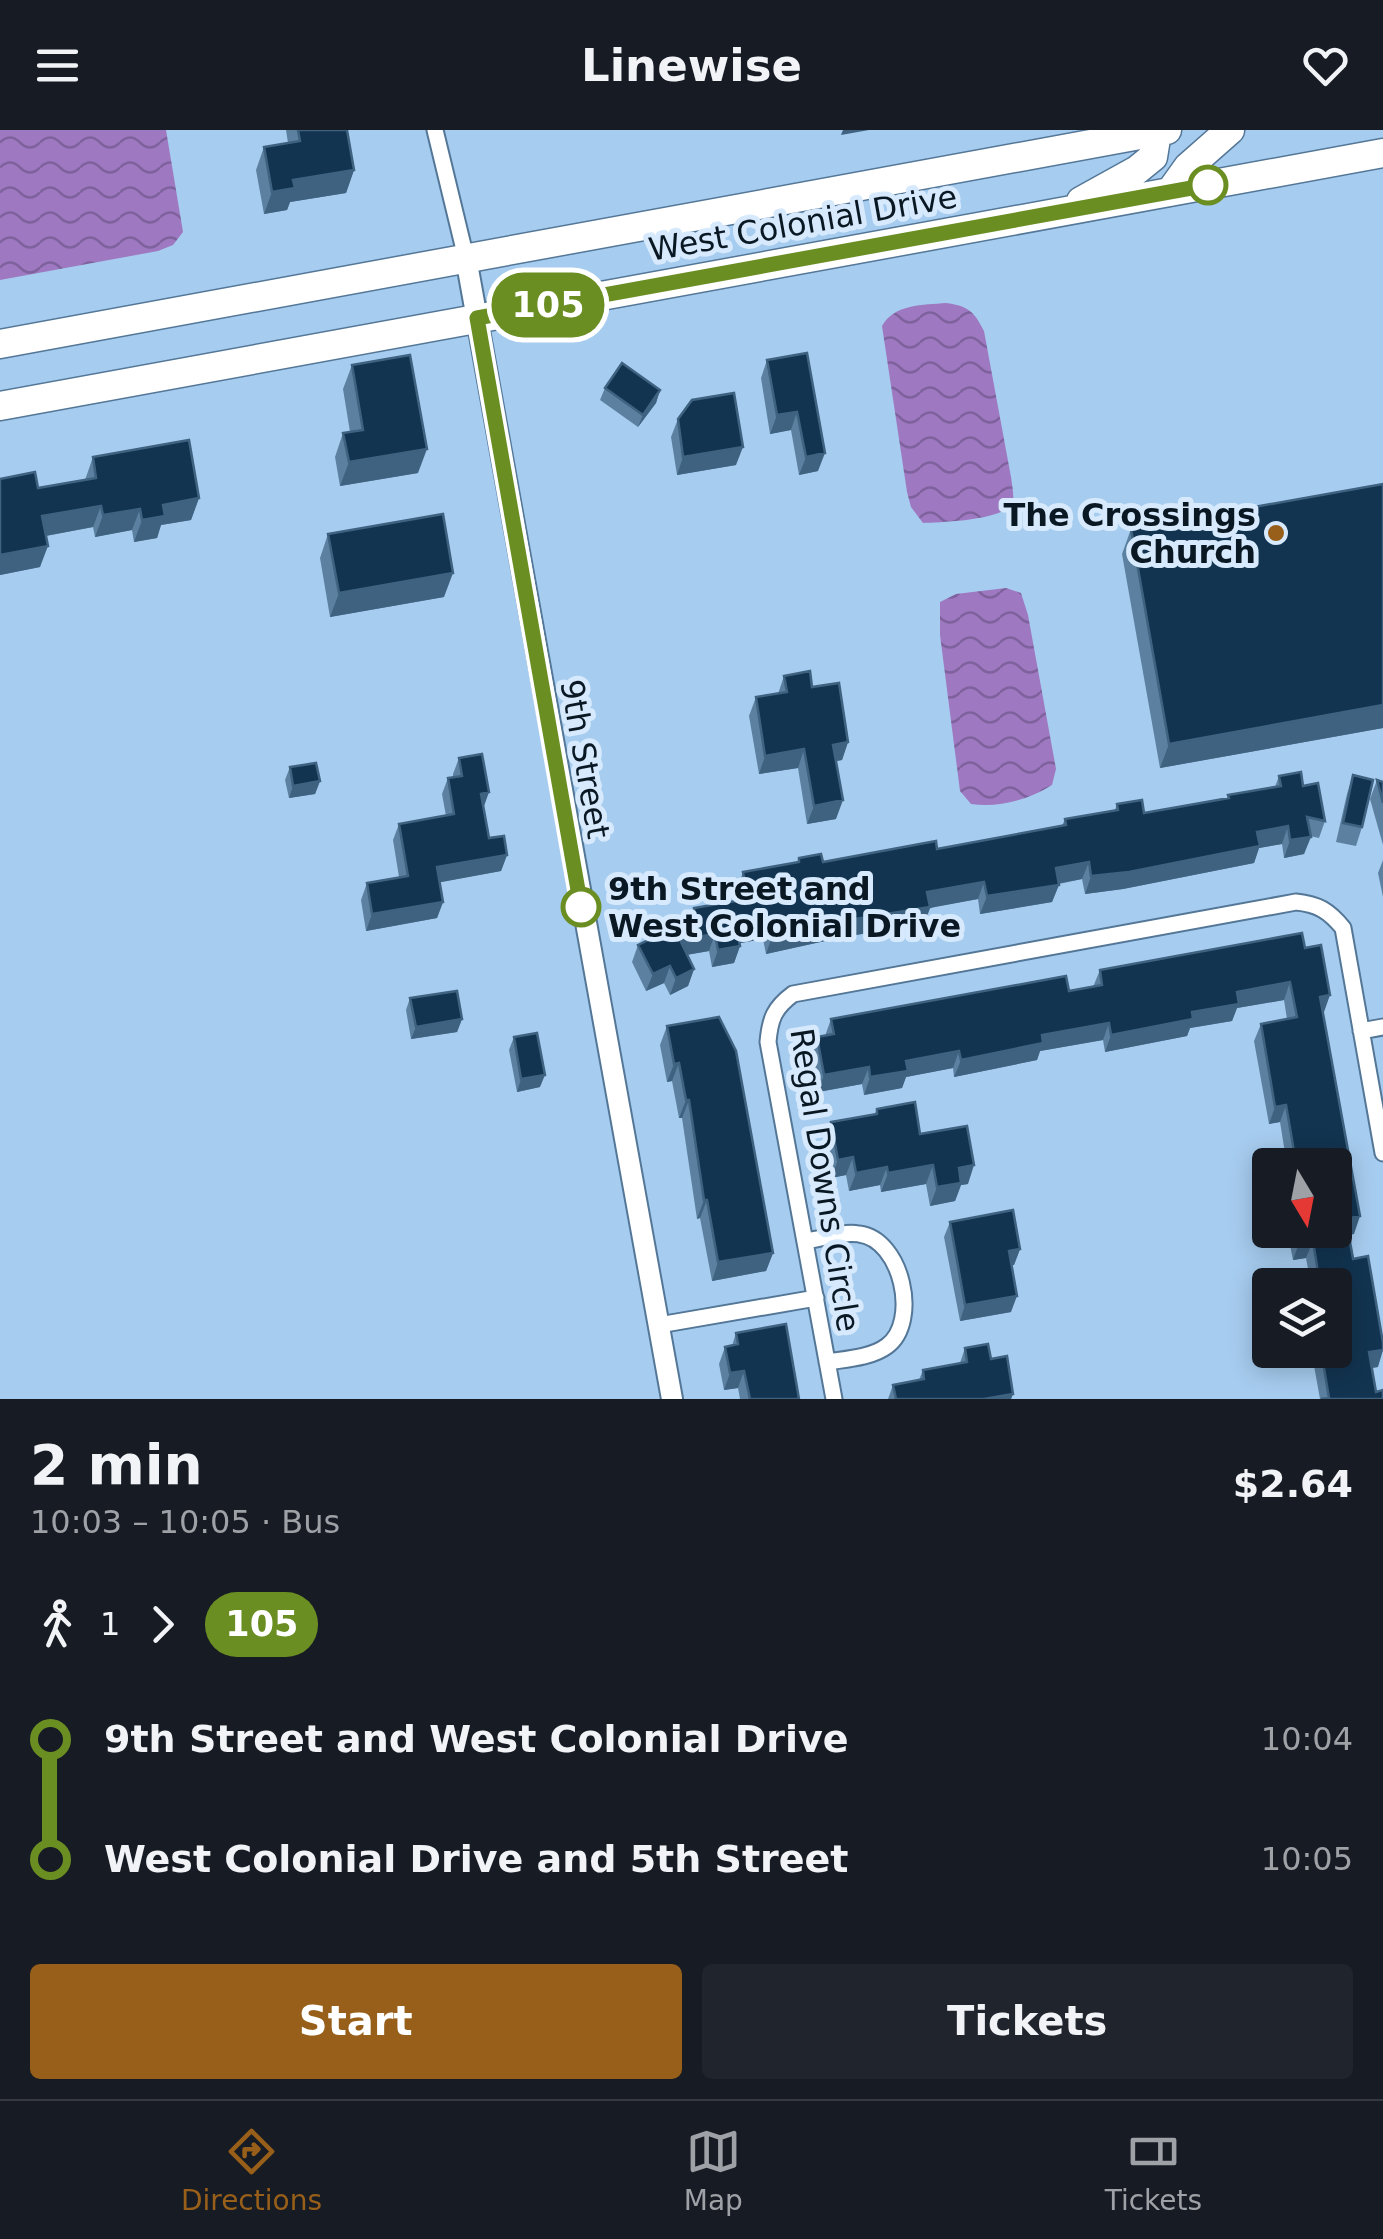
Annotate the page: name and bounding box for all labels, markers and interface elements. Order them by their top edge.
icon: menu [30,38,85,93]
icon: heart [1298,38,1353,93]
text: Linewise [581,39,802,92]
unlabelled marker [1189,166,1227,204]
street label: West Colonial Drive [646,177,960,269]
line badge: 105 [490,272,606,338]
text: 105 [511,285,585,325]
place label: The Crossings Church [1004,496,1256,571]
marker: The Crossings Church [1265,522,1287,544]
street label: 9th Street [552,677,618,841]
place label: 9th Street and West Colonial Drive [608,870,961,945]
marker: 9th Street and West Colonial Drive [562,888,600,926]
street label: Regal Downs Circle [782,1025,868,1335]
north arrow [1252,1148,1352,1248]
map controls [1252,1148,1352,1368]
button: layers [1252,1268,1352,1368]
text: 2 min [30,1433,203,1497]
text: $2.64 [1233,1462,1353,1506]
text: 10:03 – 10:05 · Bus [30,1503,340,1541]
icon: walk [30,1597,85,1652]
icon: forward [135,1597,190,1652]
text: 105 [225,1604,298,1644]
text: 1 [100,1605,120,1643]
text: 9th Street and West Colonial Drive [104,1717,849,1761]
text: 10:04 [1261,1720,1353,1758]
text: West Colonial Drive and 5th Street [104,1837,849,1881]
text: 10:05 [1261,1840,1353,1878]
button: Start [30,1964,682,2079]
button: Tickets [702,1964,1353,2079]
tab: Directions [181,2124,322,2217]
tab: Map [684,2124,743,2217]
tab: Tickets [1105,2124,1202,2217]

